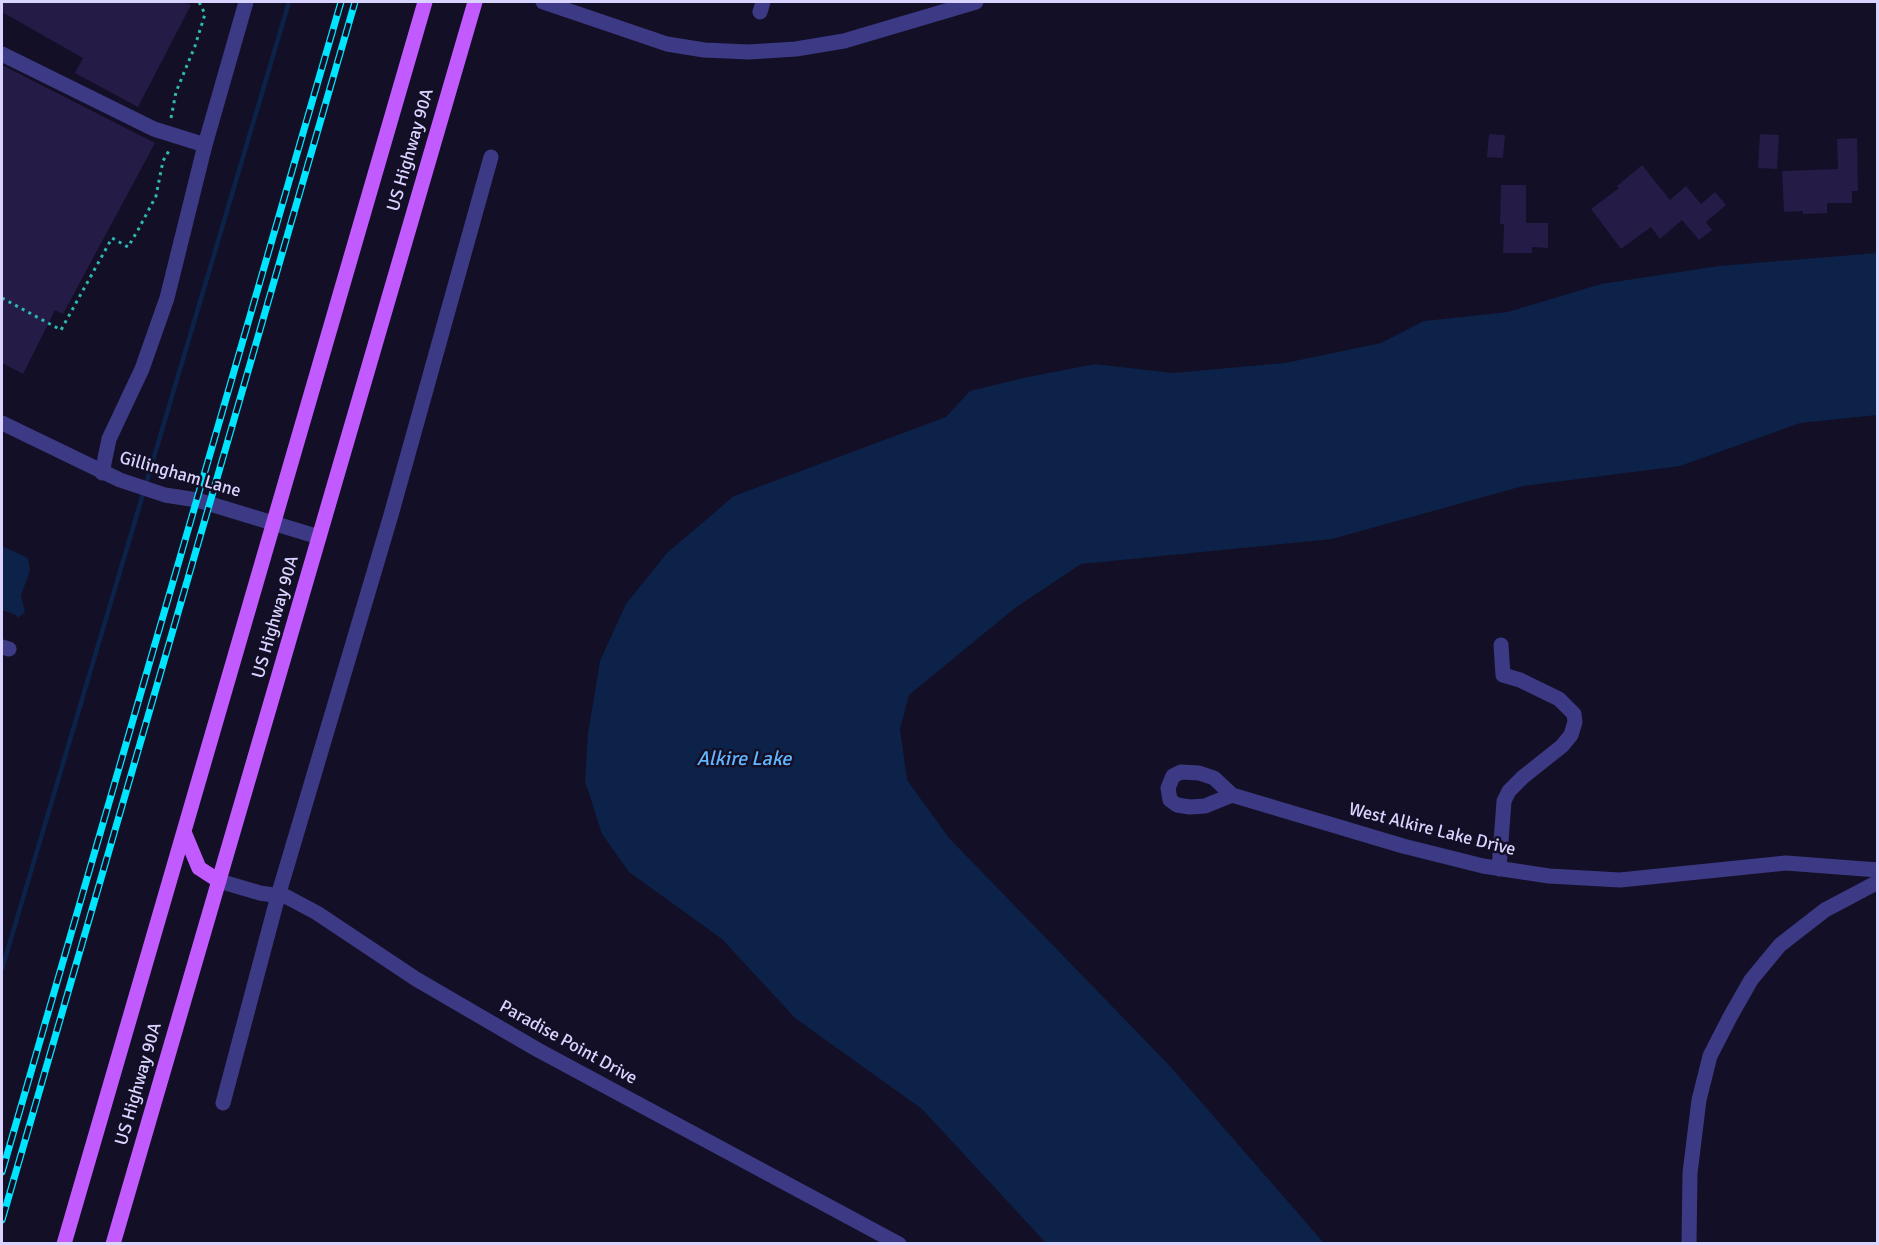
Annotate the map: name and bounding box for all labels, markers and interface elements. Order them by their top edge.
street label: US Highway 90A [383,86,439,214]
street label: Gillingham Lane [117,447,243,503]
street label: US Highway 90A [248,553,304,681]
water label: Alkire Lake [697,748,791,772]
street label: West Alkire Lake Drive [1346,799,1518,861]
street label: Paradise Point Drive [495,996,641,1090]
street label: US Highway 90A [111,1020,167,1148]

